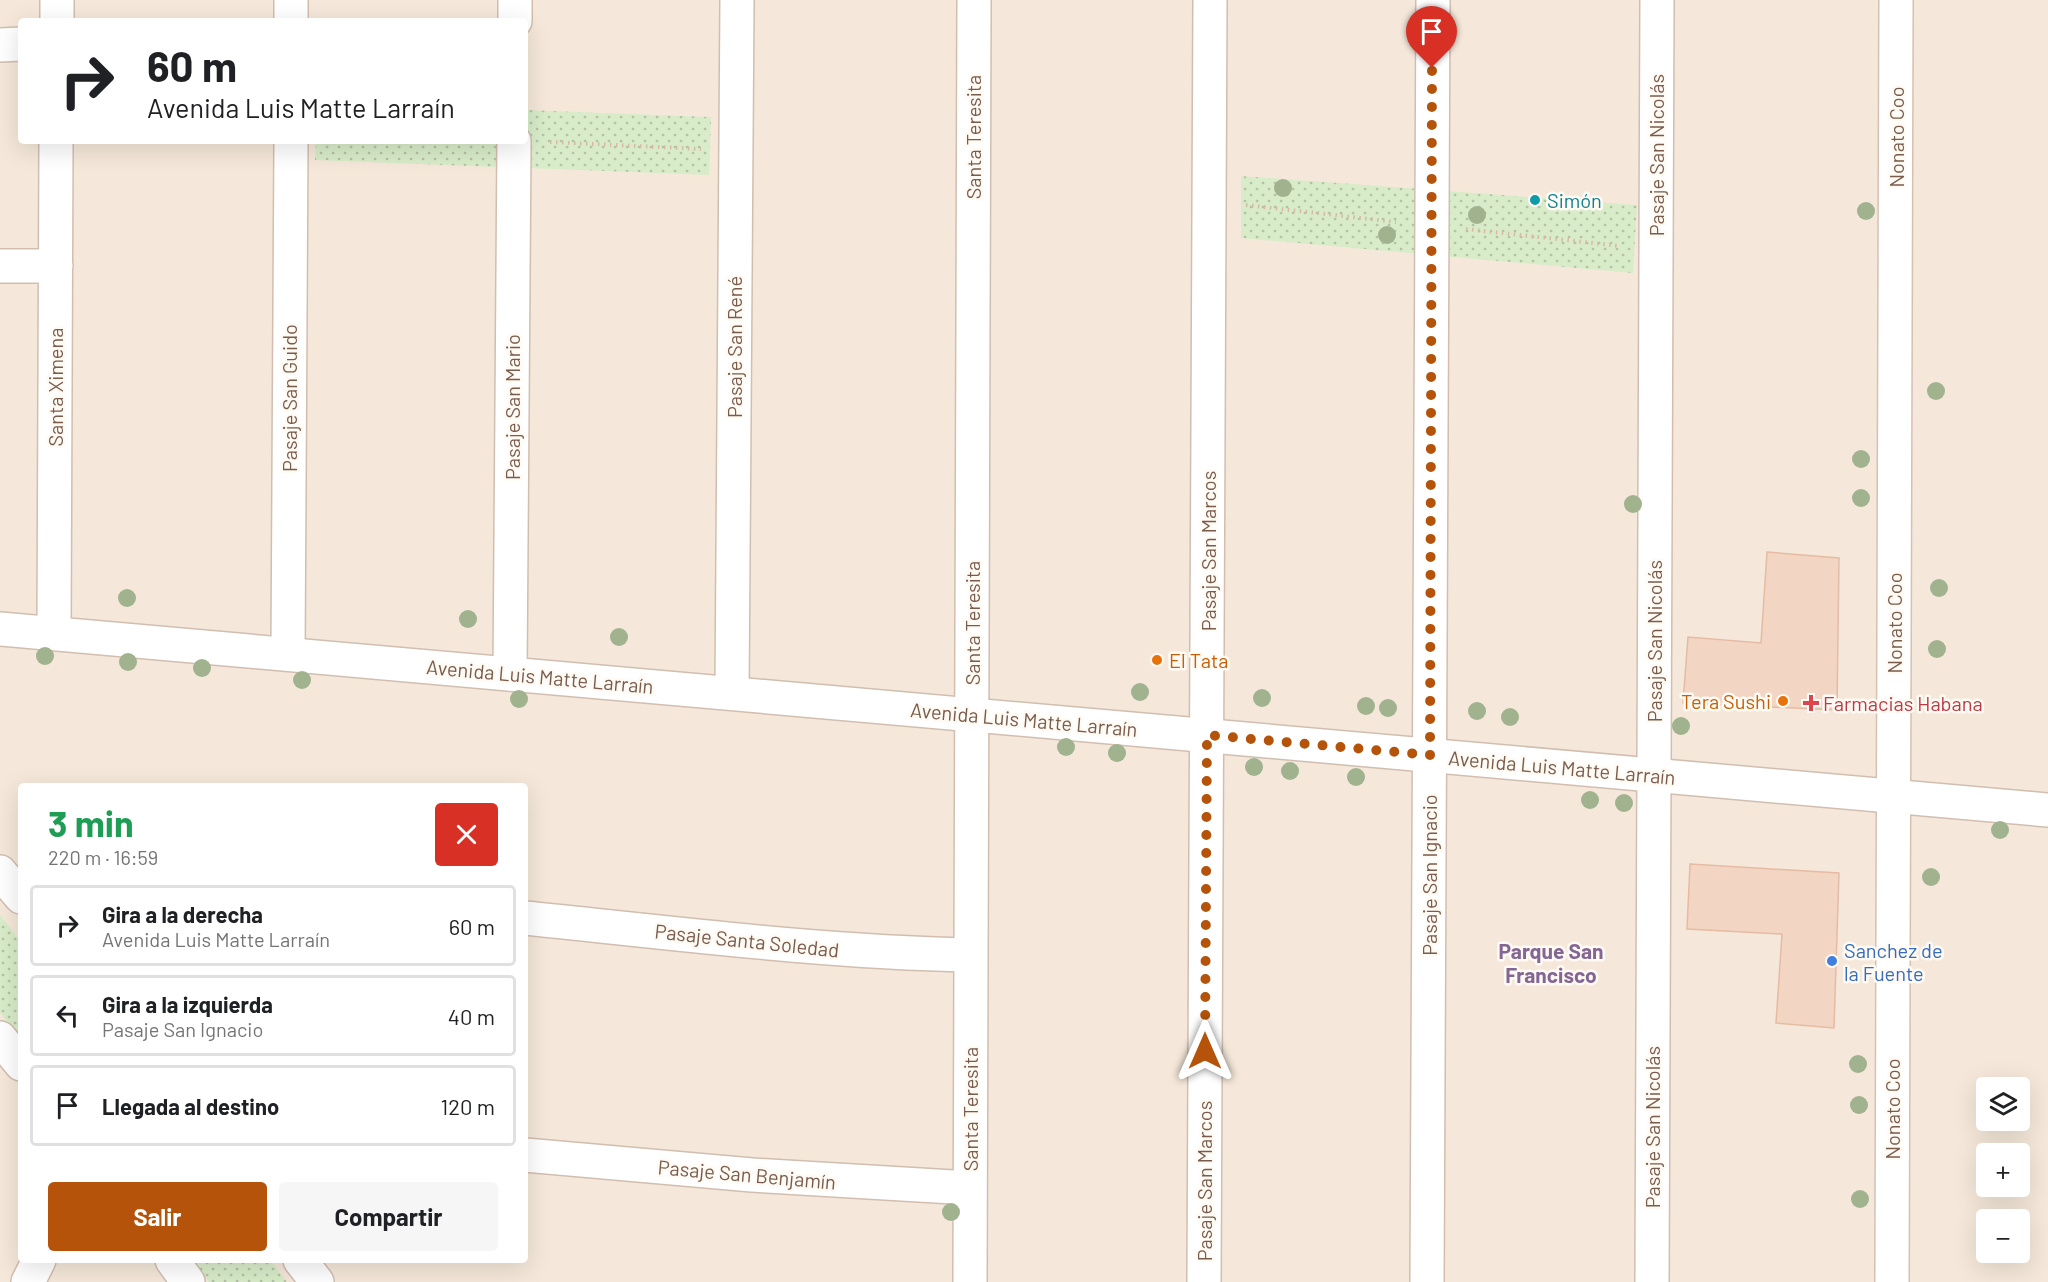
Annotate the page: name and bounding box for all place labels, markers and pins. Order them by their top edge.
pin [1406,6,1457,68]
place label: Simón [1547,188,1602,212]
marker: Simón [1528,193,1542,207]
place label: El Tata [1169,648,1228,672]
marker: El Tata [1150,653,1164,667]
place label: Tera Sushi [1681,689,1771,713]
place label: Farmacias Habana [1823,691,1983,715]
marker: Tera Sushi [1776,694,1790,708]
marker: Farmacias Habana [1804,696,1818,710]
place label: Sanchez de la Fuente [1844,938,1943,985]
marker: Sanchez de la Fuente [1825,954,1839,968]

